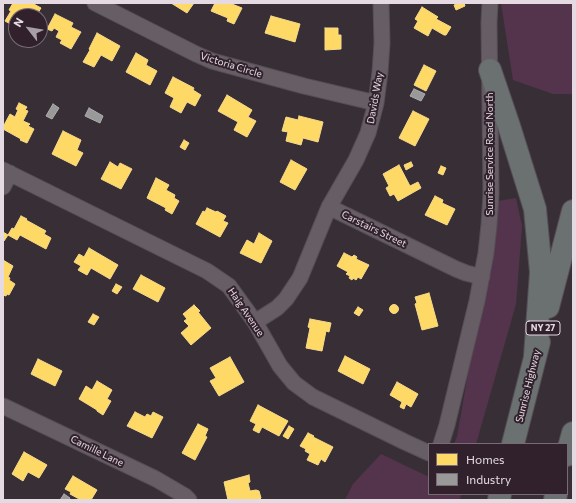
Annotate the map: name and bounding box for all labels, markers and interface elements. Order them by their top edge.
north arrow [8,8,48,48]
text: N [10,15,26,29]
street label: Victoria Circle [199,50,263,80]
street label: Davids Way [365,71,385,125]
street label: Sunrise Service Road North [484,92,496,216]
street label: Carstairs Street [340,208,408,250]
street label: Haig Avenue [225,285,267,339]
road number: NY 27 [526,321,560,335]
street label: Sunrise Highway [513,348,543,424]
street label: Camille Lane [68,433,126,469]
legend [428,443,568,495]
text: Homes [466,452,504,466]
text: Industry [466,472,511,486]

